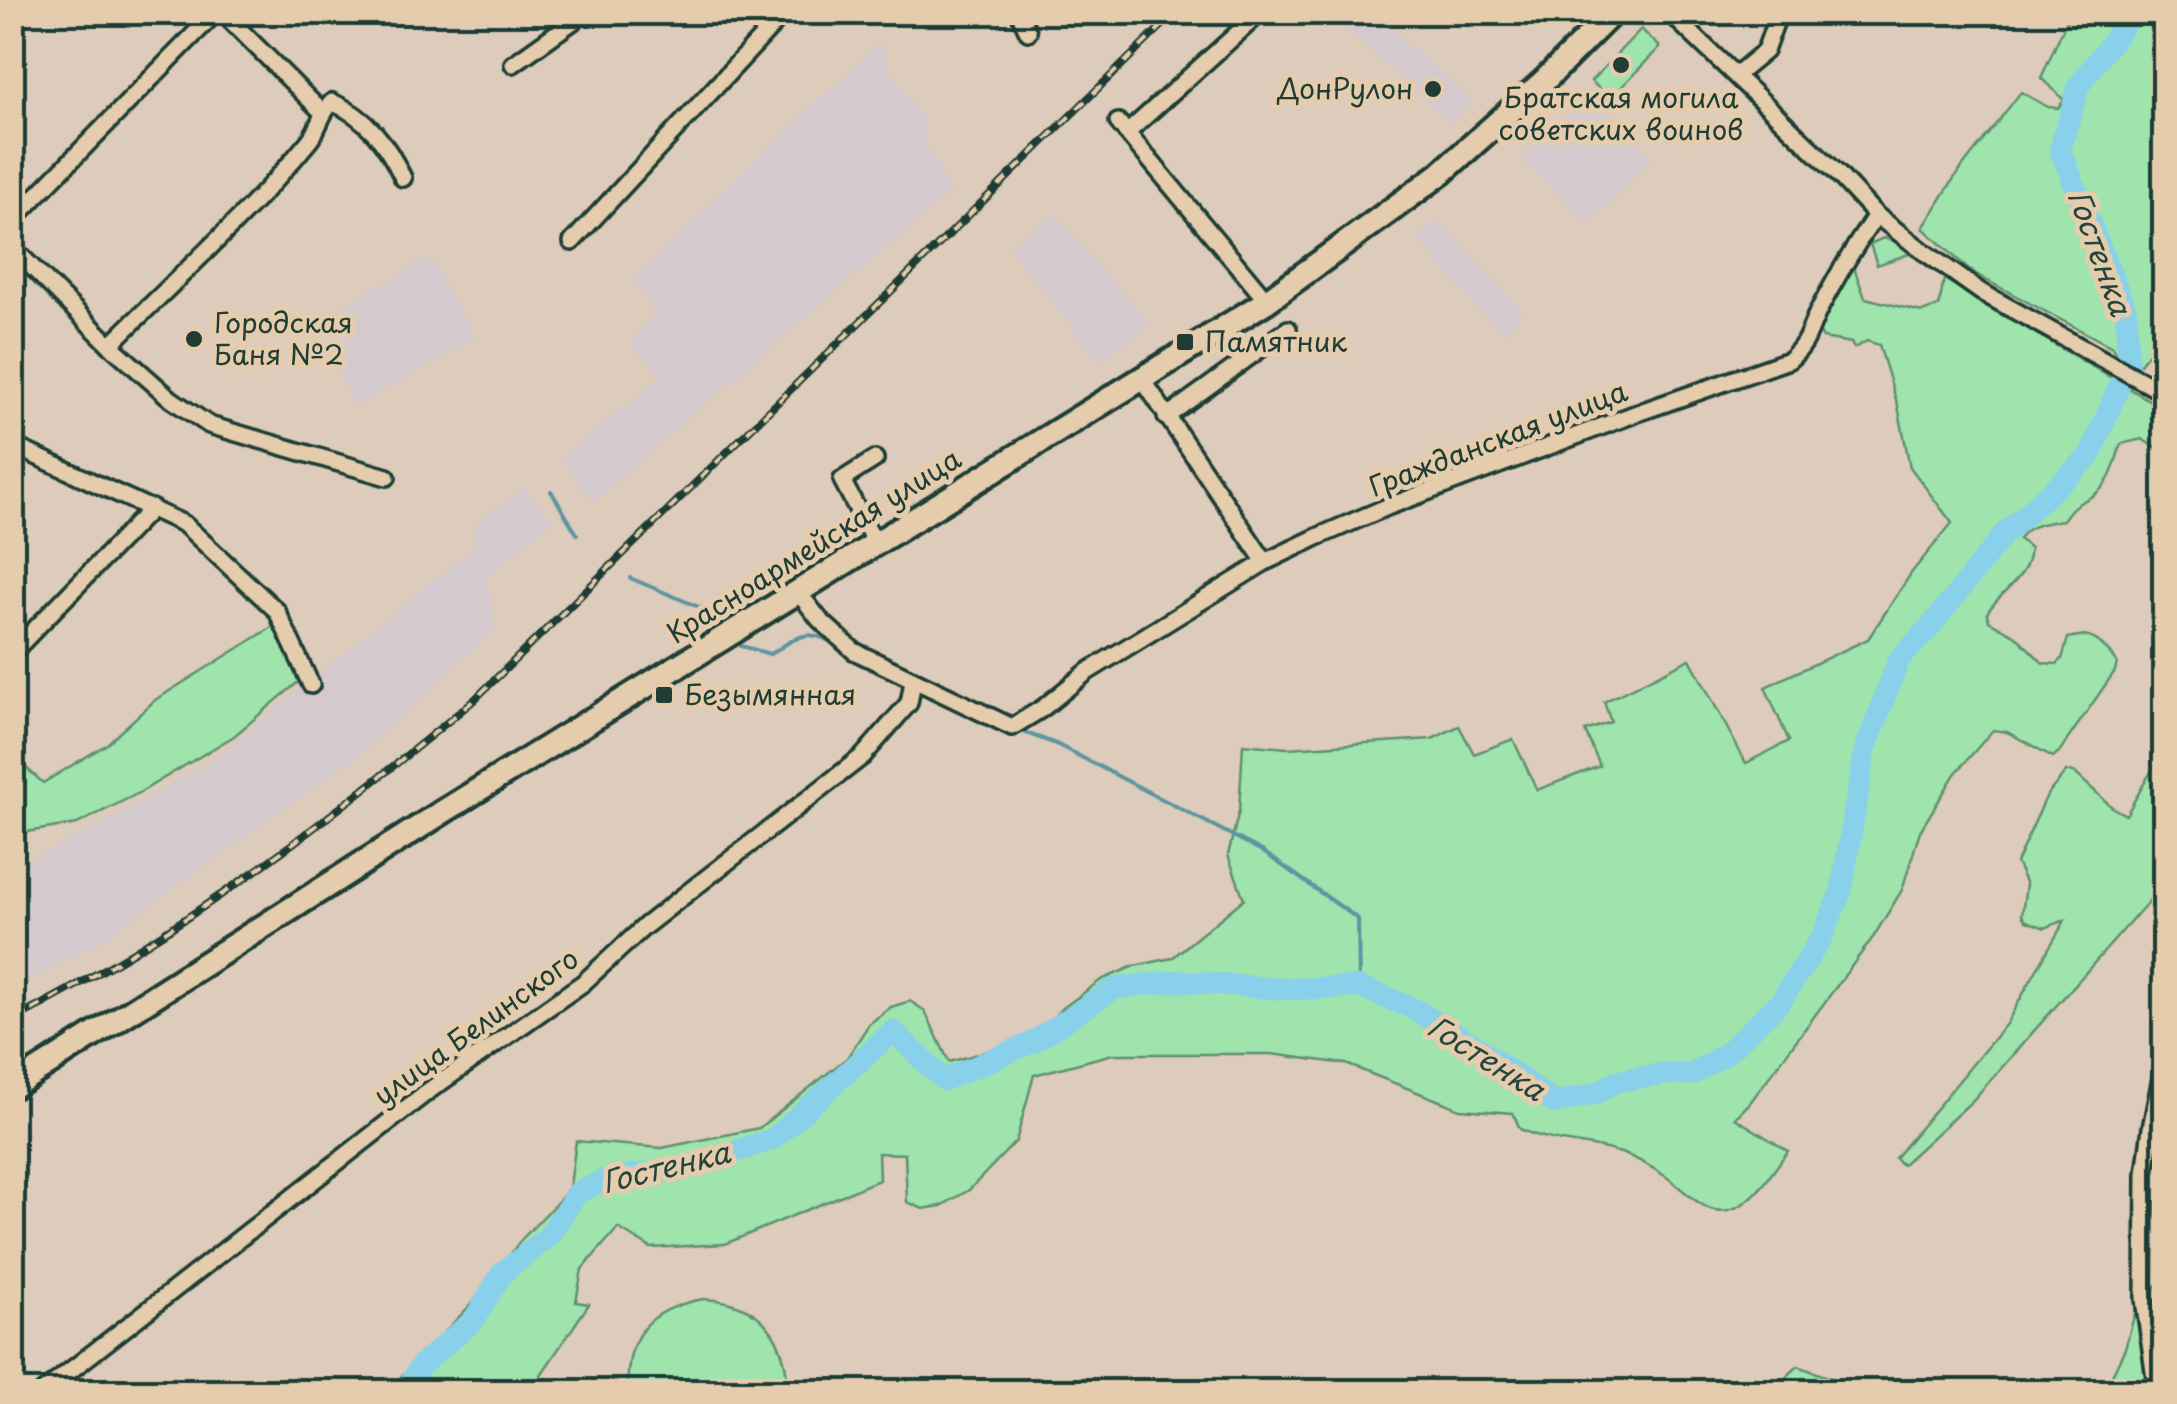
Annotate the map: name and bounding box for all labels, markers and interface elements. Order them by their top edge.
marker: Братская могила советских воинов [1610,54,1632,76]
place label: ДонРулон [1276,66,1413,109]
place label: Братская могила советских воинов [1498,75,1744,150]
marker: ДонРулон [1422,78,1444,100]
water label: Гостенка [2058,183,2145,323]
place label: Городская Баня №2 [214,300,353,375]
place label: Памятник [1205,319,1347,362]
marker: Городская Баня №2 [183,328,205,350]
marker: Памятник [1174,331,1196,353]
street label: Гражданская улица [1362,368,1633,507]
street label: Красноармейская улица [658,436,969,653]
place label: Безымянная [684,672,856,715]
marker: Безымянная [653,684,675,706]
street label: улица Белинского [363,936,587,1115]
water label: Гостенка [1420,1003,1556,1111]
water label: Гостенка [597,1128,736,1203]

